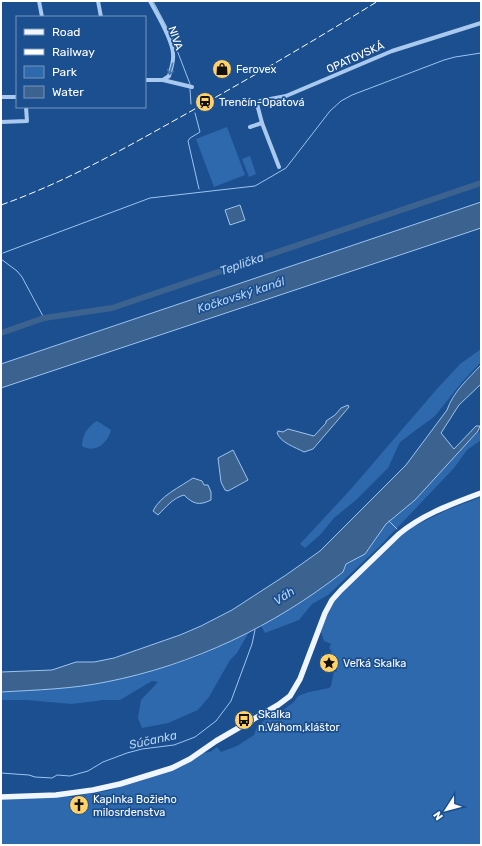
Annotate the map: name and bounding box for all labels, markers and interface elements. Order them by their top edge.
legend [16,16,146,108]
street label: NIVA [165,24,186,53]
text: Road [52,25,80,39]
street label: OPATOVSKÁ [324,39,387,76]
text: Railway [52,45,95,59]
shop icon: Ferovex [211,58,233,80]
one-way arrow [167,62,174,75]
place label: Ferovex [236,63,277,76]
text: Park [52,65,78,79]
text: Water [52,85,84,99]
station icon: Trenčín-Opatová [194,91,216,113]
place label: Trenčín-Opatová [219,96,304,109]
water label: Teplička [218,250,266,278]
water label: Kočkovský kanál [195,274,288,316]
water label: Váh [271,584,297,608]
place icon: Veľká Skalka [318,652,340,674]
place label: Veľká Skalka [343,657,406,670]
place label: Skalka n.Váhom,kláštor [258,708,341,734]
bus stop icon: Skalka n.Váhom,kláštor [233,709,255,731]
water label: Súčanka [128,728,178,752]
north arrow [426,790,466,830]
place label: Kaplnka Božieho milosrdenstva [93,793,177,819]
church icon: Kaplnka Božieho milosrdenstva [68,794,90,816]
text: N [431,808,446,823]

